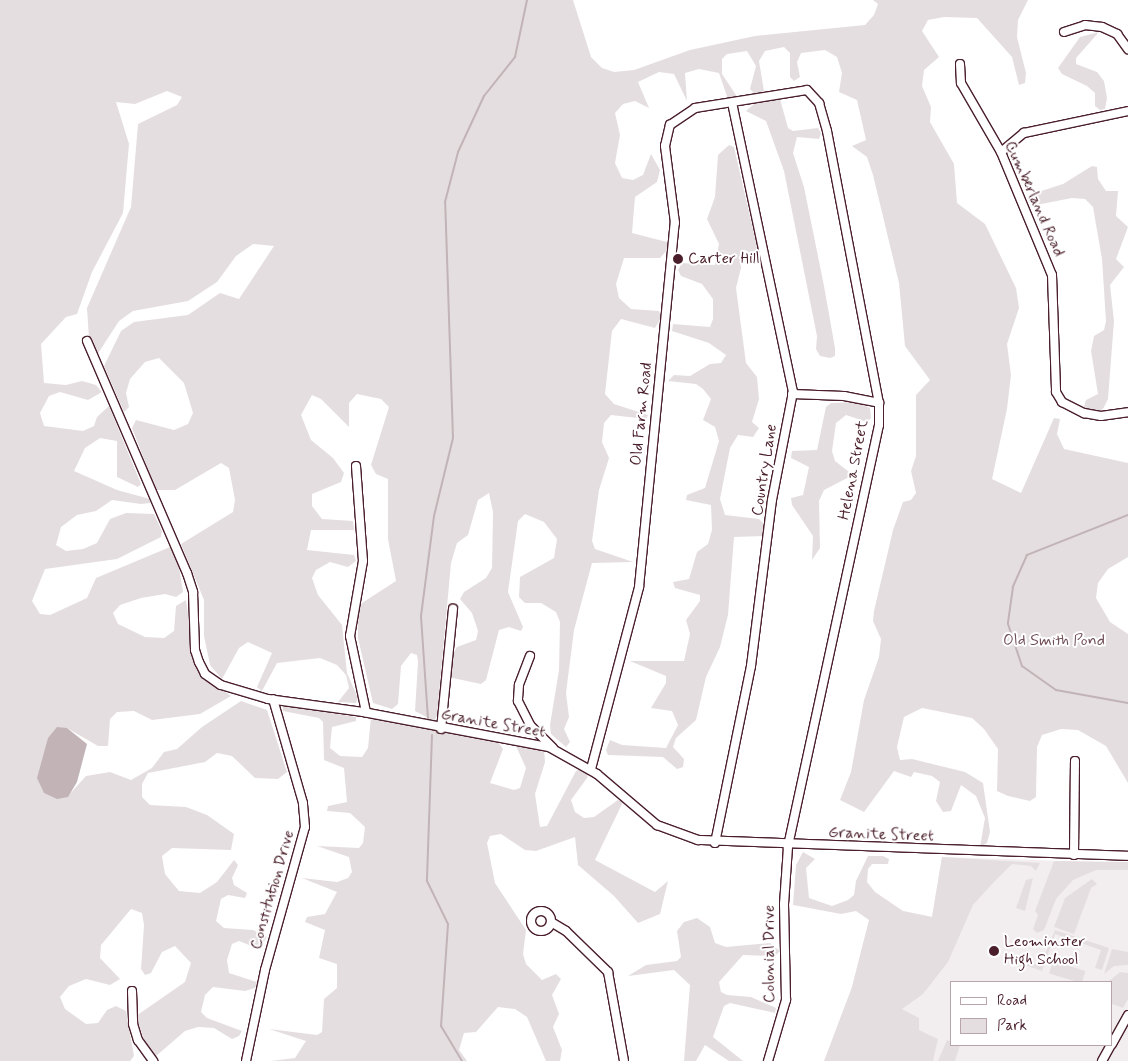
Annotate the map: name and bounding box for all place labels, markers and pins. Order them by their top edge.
place label: Carter Hill [688,249,761,269]
marker: Carter Hill [672,253,684,265]
place label: Leominster High School [1004,932,1085,970]
marker: Leominster High School [988,945,1000,957]

